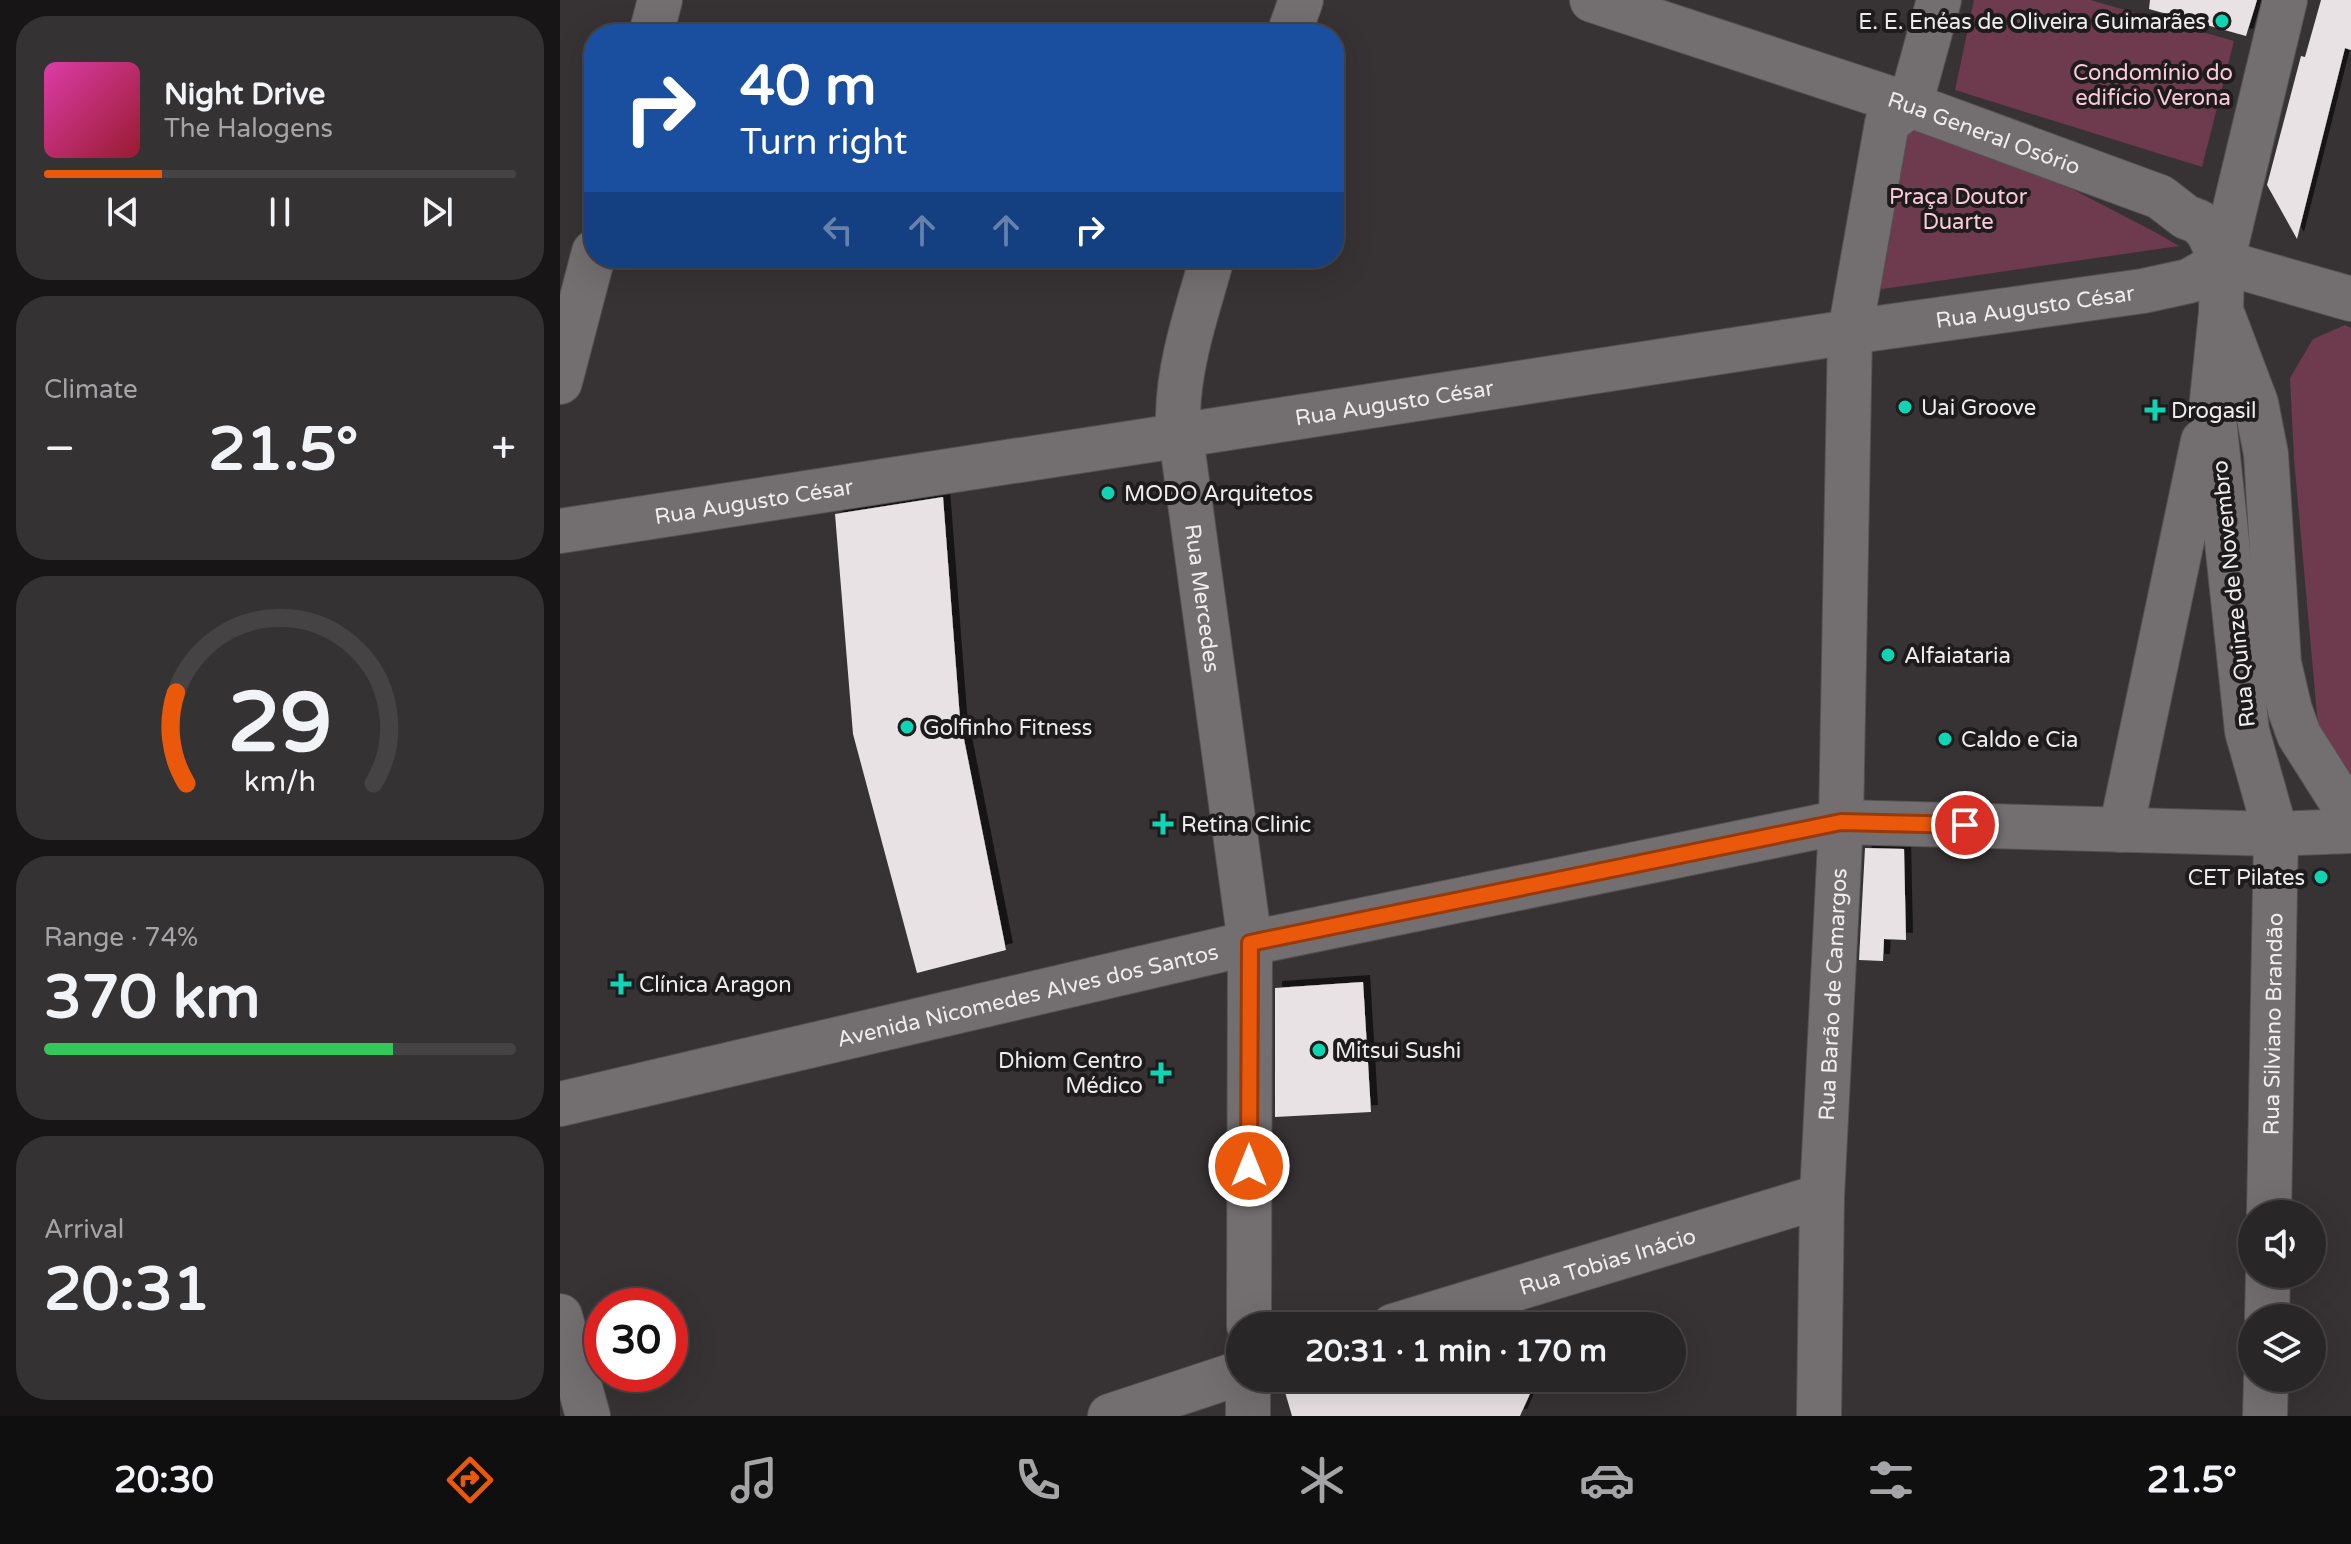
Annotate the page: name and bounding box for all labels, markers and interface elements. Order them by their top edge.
place label: E. E. Enéas de Oliveira Guimarães [1858,9,2206,35]
marker: E. E. Enéas de Oliveira Guimarães [2213,12,2231,30]
text: 40 m [740,53,876,120]
icon: right [608,56,712,160]
park label: Condomínio do edifício Verona [2073,60,2233,111]
text: Night Drive [164,76,325,113]
street label: Rua General Osório [1884,87,2084,181]
text: The Halogens [164,113,333,144]
text: Turn right [740,121,907,164]
park label: Praça Doutor Duarte [1889,184,2028,235]
icon: previous [101,190,145,234]
icon: pause [258,190,302,234]
icon: next [415,190,459,234]
icon: left [816,208,860,252]
icon: ahead [900,208,944,252]
icon: ahead [984,208,1028,252]
icon: right [1068,208,1112,252]
street label: Rua Augusto César [1934,280,2137,334]
text: Climate [44,374,138,405]
street label: Rua Augusto César [1293,375,1496,431]
place label: Uai Groove [1921,395,2036,421]
marker: Uai Groove [1896,398,1914,416]
place label: Drogasil [2171,398,2257,424]
marker: Drogasil [2146,401,2164,419]
text: 21.5° [208,414,358,486]
text: − [44,423,75,476]
text: + [491,423,516,476]
street label: Rua Quinze de Novembro [2207,459,2261,729]
street label: Rua Augusto César [653,474,856,530]
place label: MODO Arquitetos [1124,481,1313,507]
marker: MODO Arquitetos [1099,484,1117,502]
street label: Rua Mercedes [1179,522,1225,674]
place label: Alfaiataria [1904,643,2011,669]
marker: Alfaiataria [1879,646,1897,664]
text: 29 [228,674,332,774]
place label: Golfinho Fitness [923,715,1092,741]
marker: Golfinho Fitness [898,718,916,736]
place label: Caldo e Cia [1961,727,2078,753]
marker: Caldo e Cia [1936,730,1954,748]
text: km/h [244,765,316,799]
pin [1931,791,1999,859]
icon: arrive [1943,803,1987,847]
place label: Retina Clinic [1181,812,1311,838]
marker: Retina Clinic [1152,813,1174,835]
place label: CET Pilates [2188,865,2305,891]
street label: Rua Barão de Camargos [1814,867,1853,1121]
marker: CET Pilates [2312,868,2330,886]
street label: Rua Silviano Brandão [2258,913,2289,1136]
text: Range · 74% [44,922,198,953]
street label: Avenida Nicomedes Alves dos Santos [834,939,1221,1053]
text: 370 km [44,962,260,1034]
place label: Clínica Aragon [639,972,792,998]
marker: Clínica Aragon [610,973,632,995]
place label: Mitsui Sushi [1335,1038,1461,1064]
marker: Mitsui Sushi [1310,1041,1328,1059]
place label: Dhiom Centro Médico [998,1048,1143,1099]
marker: Dhiom Centro Médico [1150,1062,1172,1084]
position arrow [1207,1124,1291,1208]
map controls [2238,1200,2326,1392]
button: sound [2238,1200,2326,1288]
text: Arrival [44,1214,124,1245]
street label: Rua Tobias Inácio [1516,1223,1699,1301]
text: 20:31 [44,1254,210,1326]
speed limit sign: 30 [584,1288,688,1392]
button: layers [2238,1304,2326,1392]
text: 20:31 · 1 min · 170 m [1305,1333,1607,1370]
icon: directions [442,1452,498,1508]
icon: music [726,1452,782,1508]
icon: phone [1010,1452,1066,1508]
icon: climate [1294,1452,1350,1508]
icon: car [1579,1452,1635,1508]
icon: filters [1863,1452,1919,1508]
text: 20:30 [114,1459,214,1502]
text: 21.5° [2147,1459,2237,1502]

